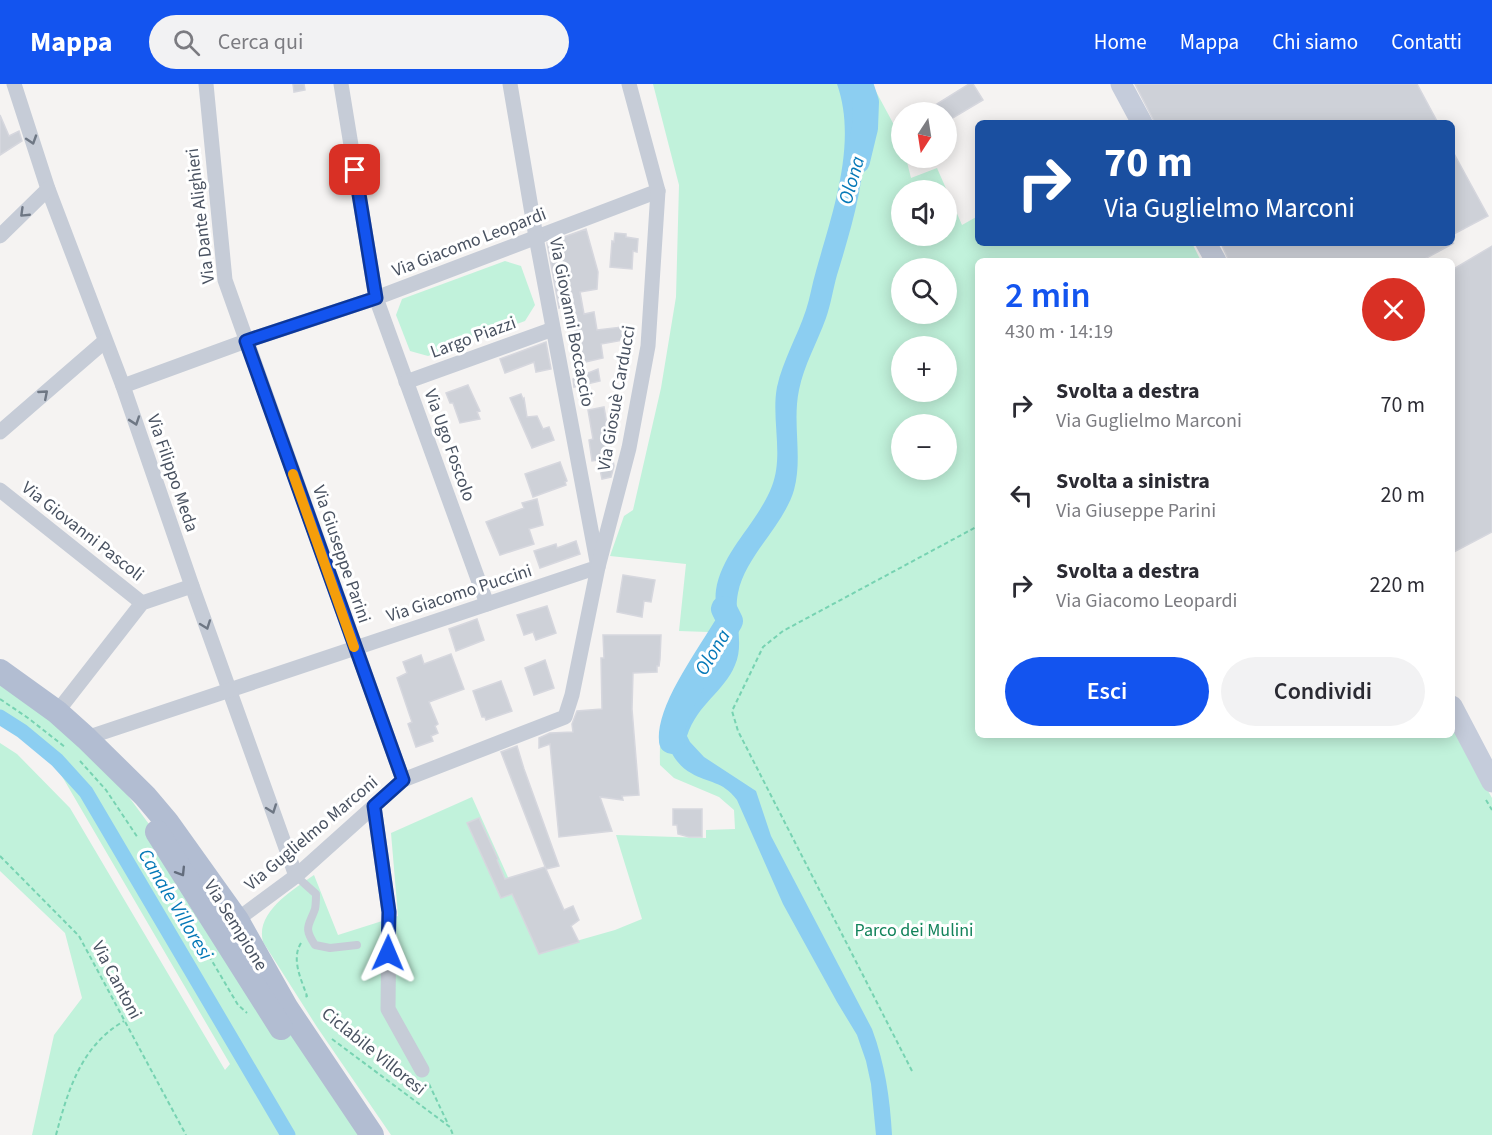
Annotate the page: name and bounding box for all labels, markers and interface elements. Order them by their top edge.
search box [149,15,569,69]
text: Mappa [30,22,113,62]
icon: search [170,26,203,59]
text: Cerca qui [218,26,303,58]
text: Home [1094,27,1147,57]
text: Mappa [1180,27,1239,57]
text: Chi siamo [1272,27,1358,57]
text: Contatti [1391,27,1462,57]
north arrow [891,102,957,168]
map controls [891,102,957,480]
text: 70 m [1104,133,1193,193]
one-way arrow [25,134,37,145]
pin [329,144,380,195]
icon: right [1005,144,1083,222]
street label: Via Dante Alighieri [180,147,221,285]
icon: arrive [338,153,371,186]
water label: Olona [832,153,872,208]
button: sound [891,180,957,246]
text: Via Guglielmo Marconi [1104,189,1355,228]
street label: Via Giacomo Leopardi [388,202,550,283]
one-way arrow [20,205,31,216]
street label: Via Giovanni Boccaccio [543,235,600,409]
button: search [891,258,957,324]
text: 2 min [1005,270,1091,321]
button: close [1362,278,1425,341]
street label: Largo Piazzi [427,310,519,365]
text: 430 m · 14:19 [1005,318,1113,346]
street label: Via Giosuè Carducci [591,323,642,473]
button: + [891,336,957,402]
text: Svolta a destra [1056,375,1200,407]
street label: Via Ugo Foscolo [418,386,481,505]
icon: right [1005,389,1038,422]
text: 70 m [1380,389,1425,421]
one-way arrow [37,390,48,401]
text: Via Guglielmo Marconi [1056,407,1242,435]
street label: Via Filippo Meda [141,411,204,535]
button: − [891,414,957,480]
one-way arrow [127,416,140,426]
text: Svolta a sinistra [1056,465,1210,497]
street label: Via Giovanni Pascoli [16,476,149,587]
icon: left [1005,479,1038,512]
text: 20 m [1380,479,1425,511]
street label: Via Giuseppe Parini [306,482,377,626]
text: Via Giuseppe Parini [1056,497,1216,525]
text: Svolta a destra [1056,555,1200,587]
street label: Via Giacomo Puccini [383,558,535,629]
icon: right [1005,569,1038,602]
text: 220 m [1370,569,1425,601]
text: Via Giacomo Leopardi [1056,587,1238,615]
one-way arrow [199,619,211,630]
water label: Olona [688,624,738,681]
button: Esci [1005,657,1209,726]
button: Condividi [1221,657,1425,726]
street label: Via Guglielmo Marconi [239,770,383,897]
one-way arrow [265,803,278,814]
water label: Canale Villoresi [131,844,220,966]
one-way arrow [174,865,185,876]
street label: Via Sempione [198,875,273,976]
park label: Parco dei Mulini [855,918,973,943]
position arrow [356,921,420,985]
street label: Via Cantoni [85,937,148,1024]
street label: Ciclabile Villoresi [316,1001,431,1101]

